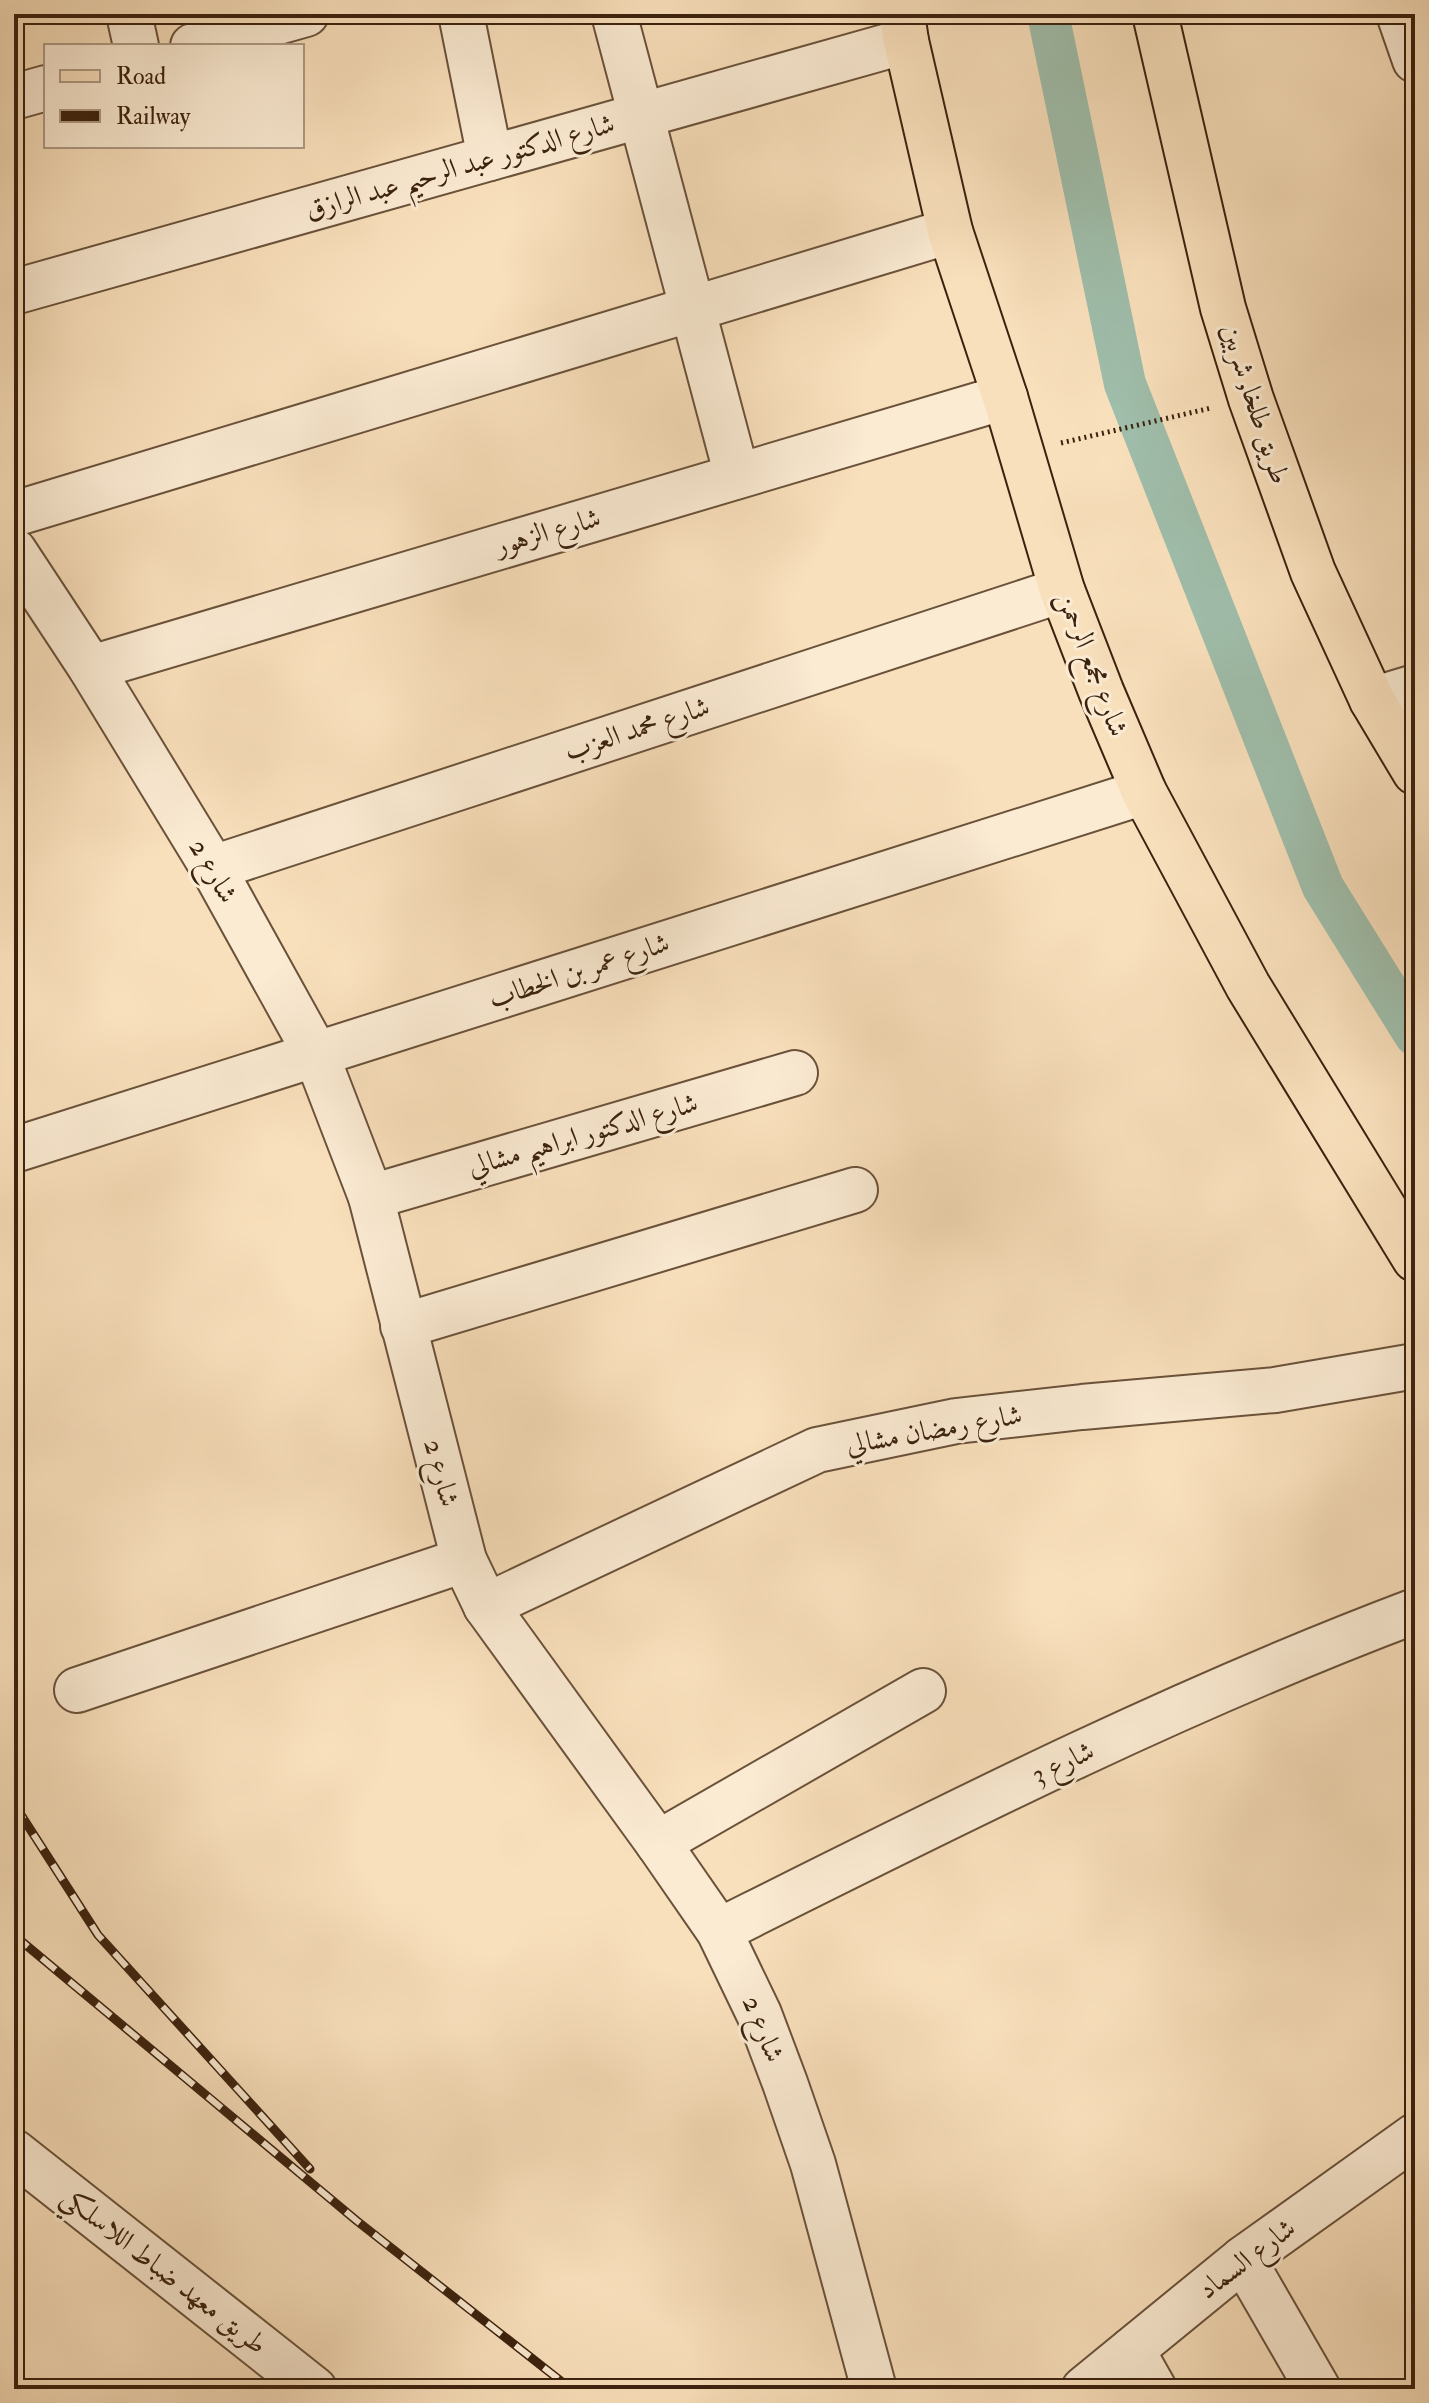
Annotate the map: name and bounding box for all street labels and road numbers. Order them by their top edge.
street label: شارع الدكتور عبد الرحيم عبد الرازق [301,106,621,237]
street label: طريق طلخا, شربين [1213,319,1297,489]
street label: شارع الزهور [488,500,606,569]
street label: شارع مجمع الرحمن [1042,586,1136,744]
street label: شارع محمد العزب [560,689,716,774]
street label: شارع 2 [176,832,245,912]
street label: شارع عمر بن الخطاب [484,925,675,1021]
street label: شارع الدكتور ابراهيم مشالي [464,1085,705,1193]
street label: شارع رمضان مشالي [843,1397,1026,1468]
street label: شارع 2 [410,1435,467,1512]
street label: شارع 3 [1026,1733,1102,1797]
street label: شارع 2 [729,1991,792,2069]
street label: طريق معهد ضباط اللاسلكي [50,2180,274,2368]
street label: شارع السماد [1191,2211,1306,2311]

